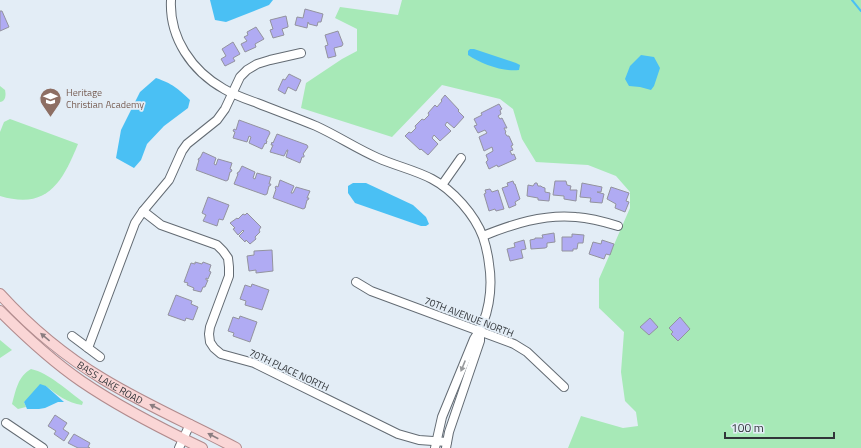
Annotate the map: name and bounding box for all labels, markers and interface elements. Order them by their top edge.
school or university icon: Heritage Christian Academy [37,85,63,118]
place label: Heritage Christian Academy [66,85,144,112]
street label: 70TH AVENUE NORTH [422,293,516,341]
one-way arrow [40,333,51,342]
street label: 70TH PLACE NORTH [247,345,331,395]
street label: BASS LAKE ROAD [74,357,146,408]
one-way arrow [459,360,465,372]
one-way arrow [149,404,161,410]
scale bar [725,414,834,440]
text: 100 m [731,418,764,437]
one-way arrow [207,433,219,439]

